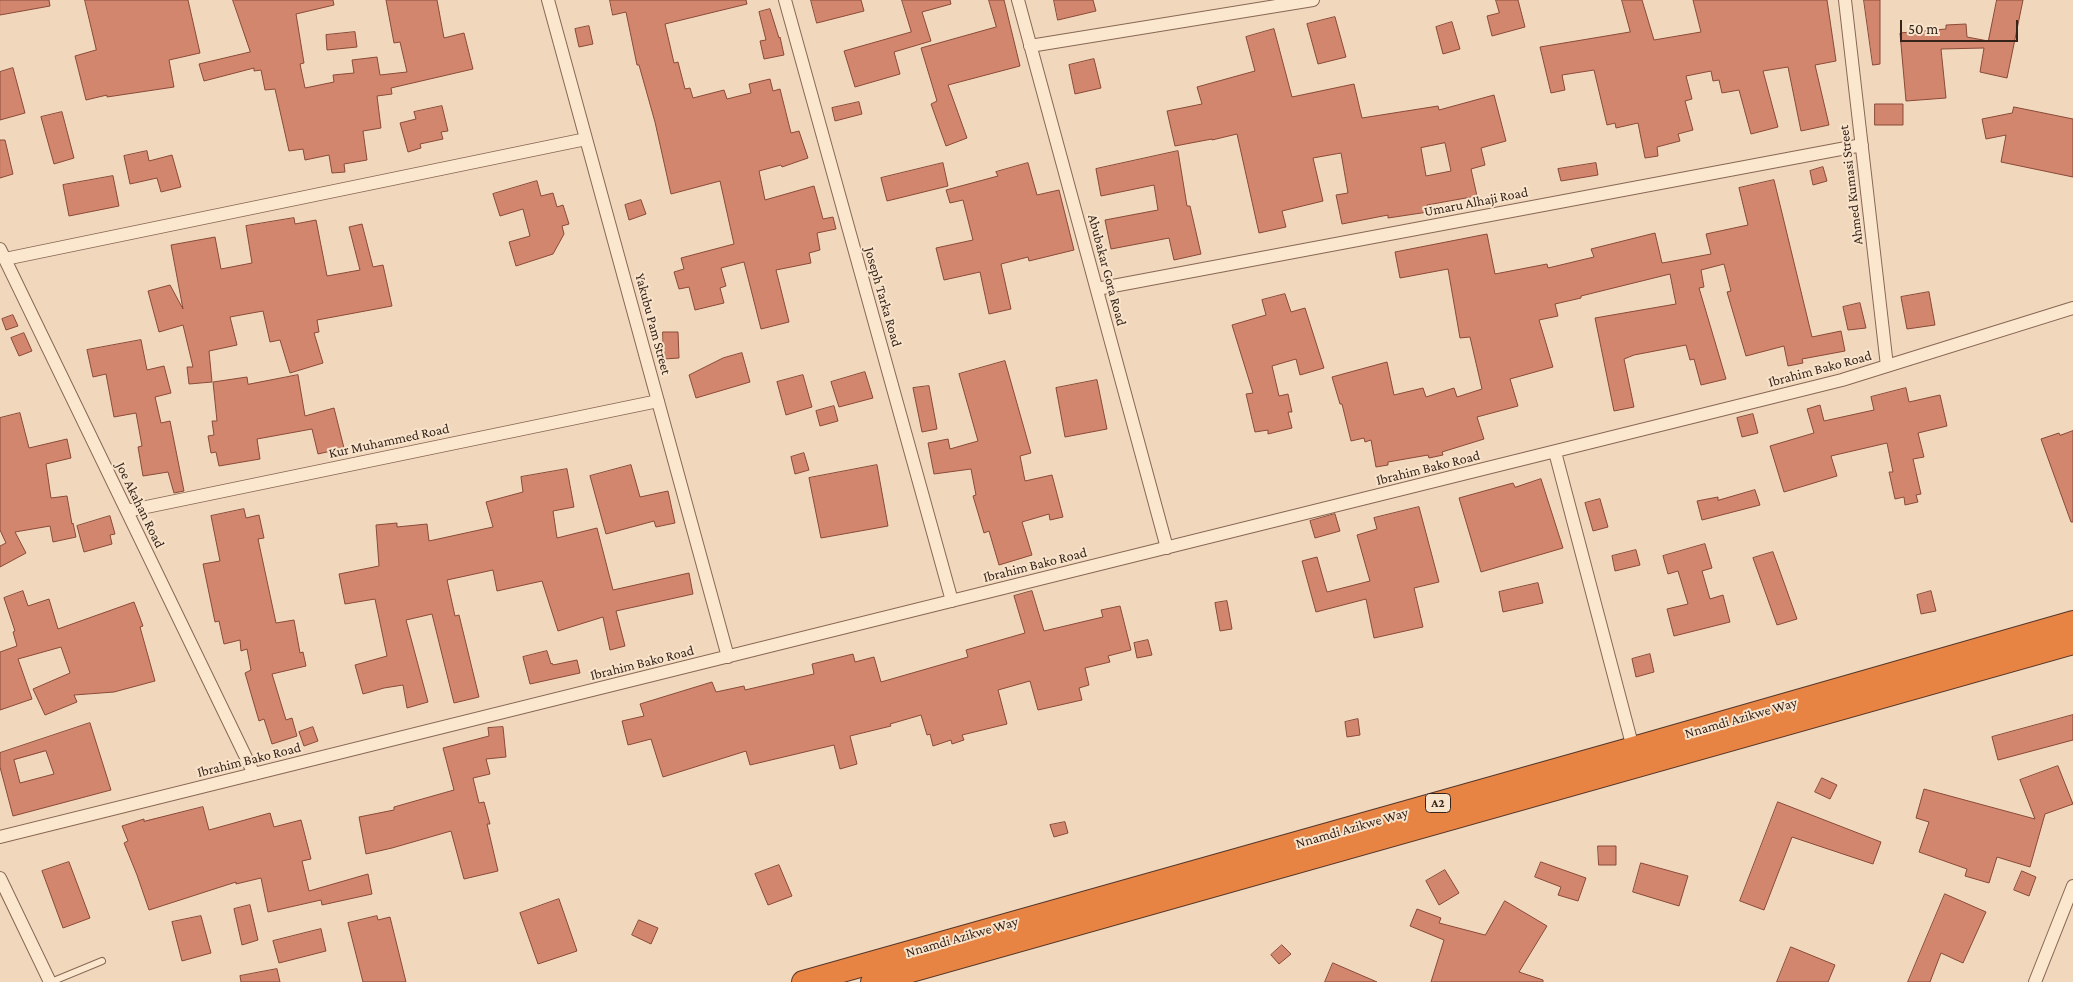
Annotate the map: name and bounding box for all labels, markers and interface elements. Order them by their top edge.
scale bar [1903,10,2020,42]
text: 50 m [1908,21,1938,37]
street label: Ahmed Kumasi Street [1835,124,1867,246]
street label: Umaru Alhaji Road [1423,184,1529,220]
street label: Abubakar Gora Road [1084,212,1130,328]
street label: Joseph Tarka Road [861,245,905,349]
street label: Yakubu Pam Street [631,271,675,377]
street label: Ibrahim Bako Road [1766,347,1874,391]
street label: Kur Muhammed Road [327,420,451,462]
street label: Ibrahim Bako Road [1374,447,1482,489]
street label: Joe Akahan Road [112,459,168,551]
street label: Ibrahim Bako Road [981,544,1089,586]
street label: Ibrahim Bako Road [588,642,696,684]
street label: Nnamdi Azikwe Way [1683,694,1799,742]
street label: Ibrahim Bako Road [195,739,303,781]
road number: A2 [1426,794,1450,812]
street label: Nnamdi Azikwe Way [1294,804,1410,852]
street label: Nnamdi Azikwe Way [904,913,1020,961]

